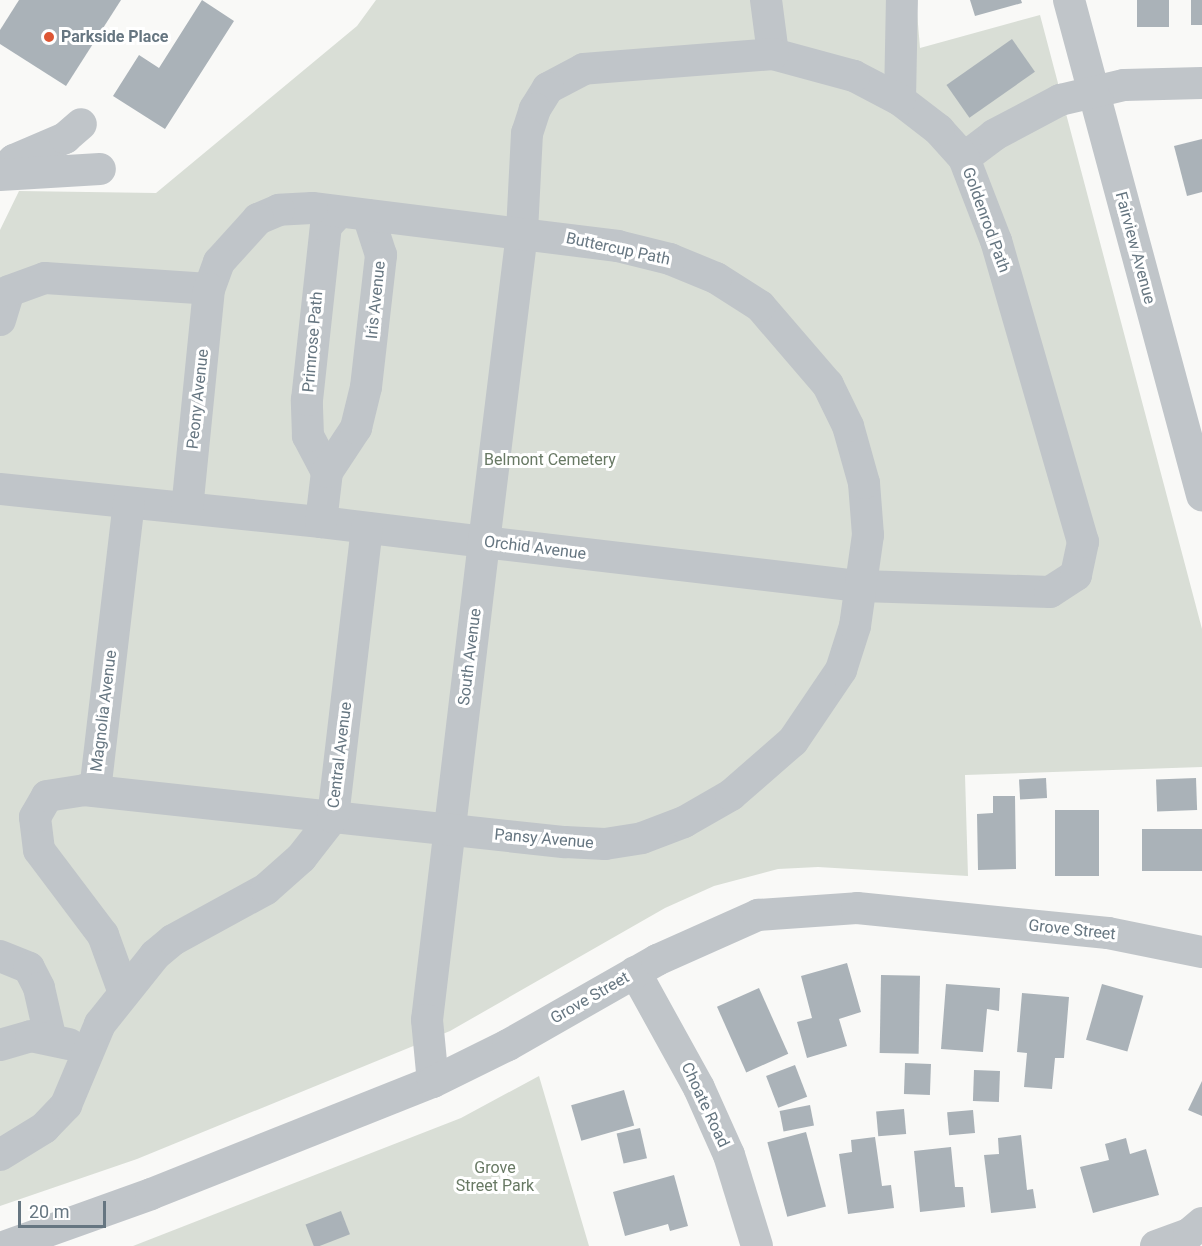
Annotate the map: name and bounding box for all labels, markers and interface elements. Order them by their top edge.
place label: Parkside Place [61,27,168,47]
marker: Parkside Place [42,30,56,44]
street label: Goldenrod Path [958,165,1014,275]
street label: Fairview Avenue [1111,190,1159,306]
street label: Buttercup Path [564,229,672,269]
street label: Iris Avenue [362,260,390,340]
street label: Primrose Path [299,291,327,393]
street label: Peony Avenue [183,348,213,450]
park label: Belmont Cemetery [484,450,616,470]
street label: Orchid Avenue [483,532,587,564]
street label: South Avenue [455,607,485,707]
street label: Magnolia Avenue [87,649,121,773]
street label: Central Avenue [324,701,356,809]
street label: Pansy Avenue [494,825,594,853]
street label: Grove Street [1027,916,1117,944]
street label: Grove Street [547,968,633,1028]
street label: Choate Road [677,1060,733,1150]
park label: Grove Street Park [456,1158,534,1196]
scale bar [21,1189,110,1227]
text: 20 m [29,1201,69,1222]

